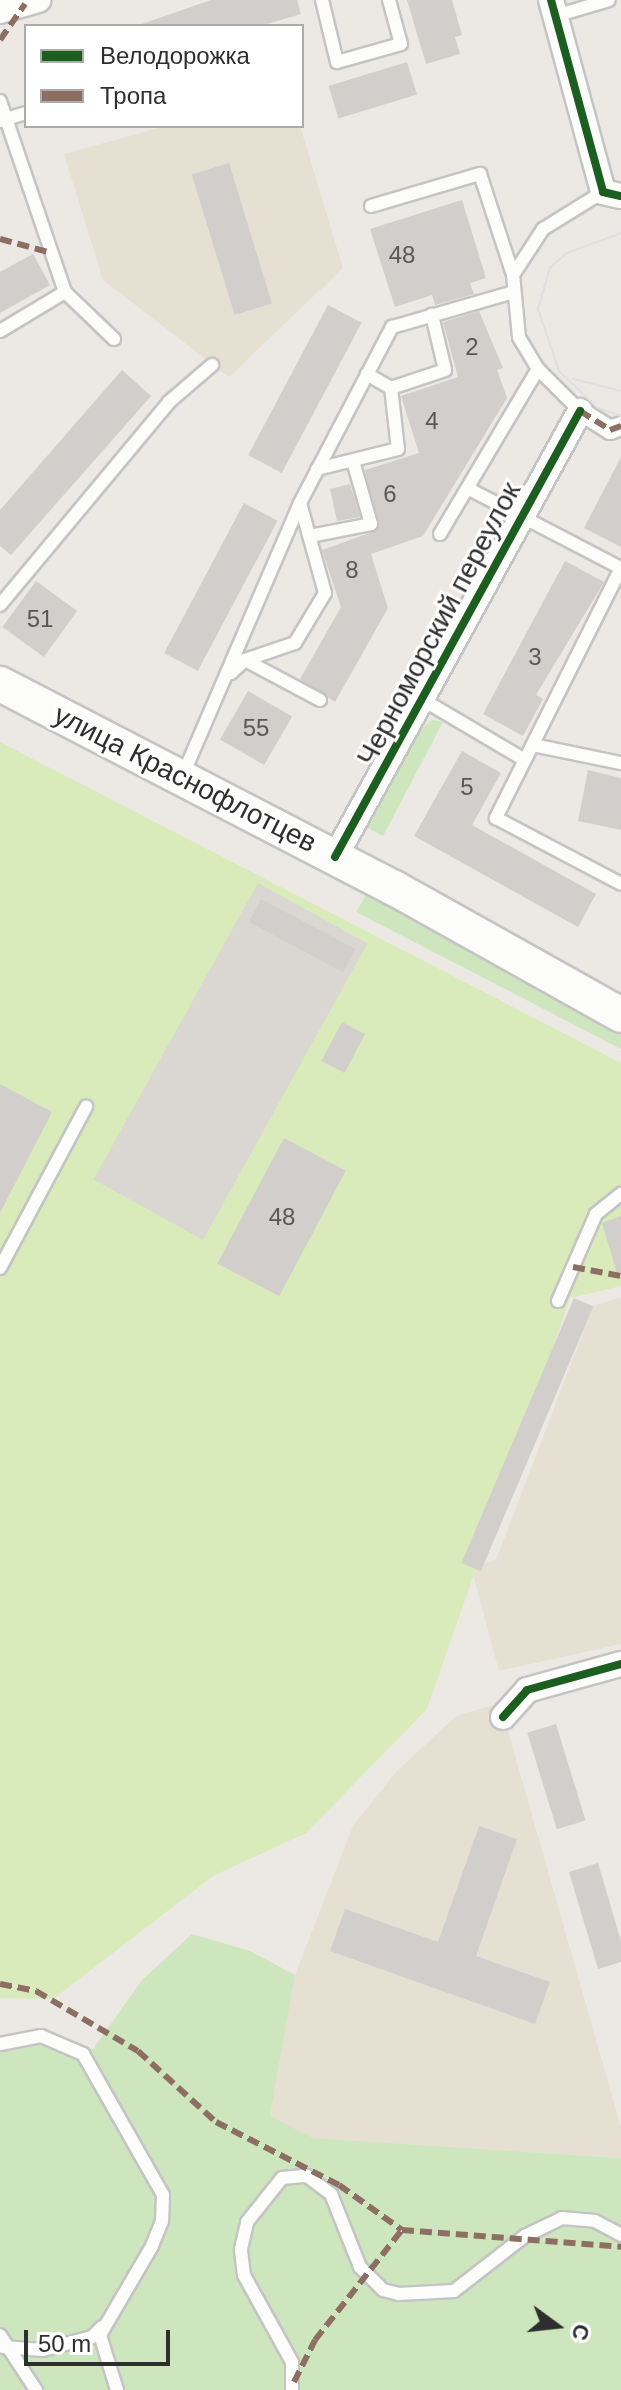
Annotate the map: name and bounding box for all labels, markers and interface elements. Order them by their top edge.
legend [24,24,304,128]
text: Велодорожка [100,42,250,69]
text: Тропа [100,82,166,109]
house number: 48 [389,241,415,269]
house number: 2 [465,333,479,361]
house number: 4 [425,407,439,435]
street label: Черноморский переулок [350,477,528,771]
house number: 6 [383,480,397,508]
house number: 8 [345,556,359,584]
house number: 51 [27,605,53,633]
house number: 3 [528,643,542,671]
street label: улица Краснофлотцев [48,698,322,860]
house number: 55 [243,714,269,742]
house number: 5 [460,773,474,801]
house number: 48 [269,1203,295,1231]
north arrow [517,2286,597,2366]
scale bar [28,2314,174,2364]
text: С [567,2321,595,2343]
text: 50 m [38,2330,91,2357]

